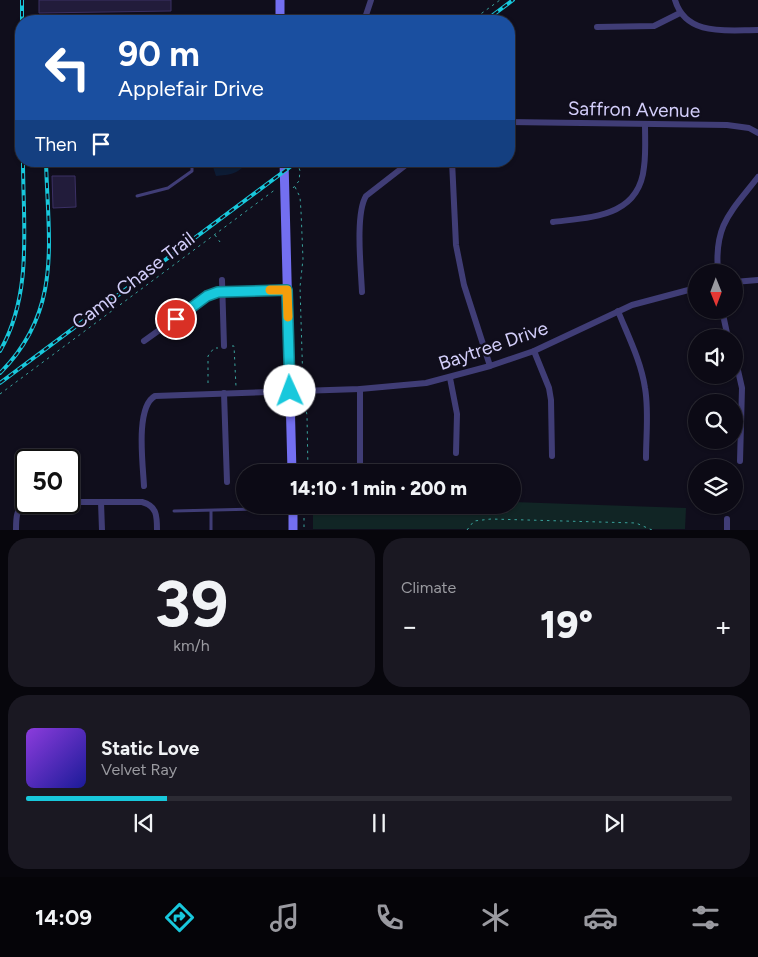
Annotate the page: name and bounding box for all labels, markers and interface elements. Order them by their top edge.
text: 90 m [118,33,200,75]
icon: left [35,35,100,100]
text: Applefair Drive [118,75,264,102]
street label: Saffron Avenue [568,97,700,122]
icon: arrive [87,130,115,158]
text: Then [35,133,77,156]
street label: Camp Chase Trail [67,227,199,334]
north arrow [688,264,742,319]
map controls [688,264,743,514]
pin [155,298,197,340]
icon: arrive [162,305,190,333]
street label: Baytree Drive [435,316,551,375]
button: sound [688,329,743,384]
position arrow [263,364,315,416]
button: search [688,394,743,449]
speed limit sign: 50 [15,449,80,514]
button: layers [688,459,743,514]
text: 14:10 · 1 min · 200 m [290,477,467,500]
text: 39 [155,564,228,642]
text: Climate [401,578,456,597]
text: 19° [540,602,593,648]
text: − [401,609,418,643]
text: + [715,609,732,643]
text: km/h [173,636,210,655]
text: Static Love [101,737,199,760]
text: Velvet Ray [101,760,177,779]
icon: previous [130,809,158,837]
icon: pause [365,809,393,837]
icon: next [600,809,628,837]
icon: directions [162,900,197,935]
icon: music [267,900,302,935]
icon: phone [372,900,407,935]
icon: climate [478,900,513,935]
icon: car [583,900,618,935]
icon: filters [688,900,723,935]
text: 14:09 [35,904,92,931]

